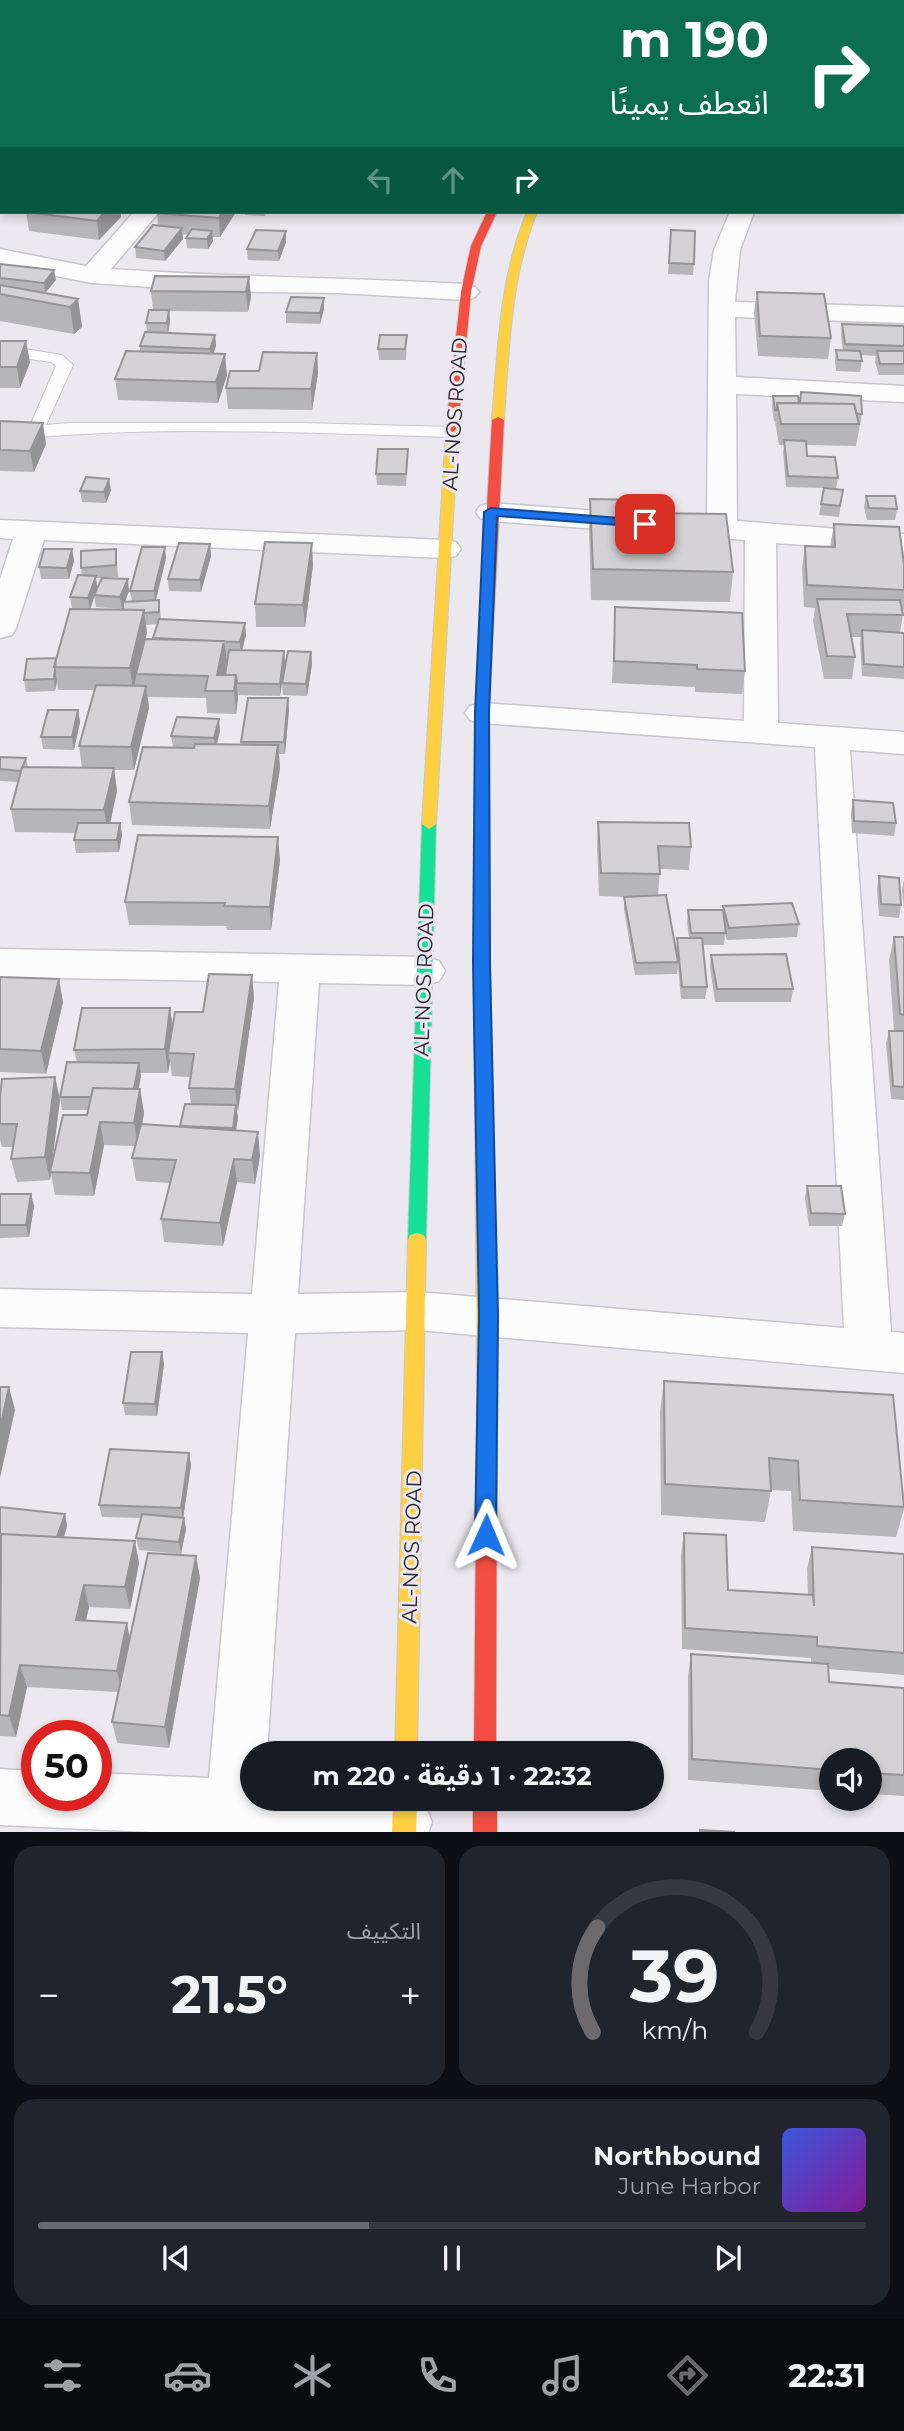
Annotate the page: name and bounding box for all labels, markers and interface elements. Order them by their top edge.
text: 190 m [620,10,769,69]
icon: right [793,28,884,119]
text: انعطف يمينًا [610,83,769,122]
icon: left [361,161,399,199]
icon: ahead [434,161,472,199]
icon: right [507,161,545,199]
street label: AL-NOS ROAD [437,337,472,491]
pin [615,494,675,554]
icon: arrive [626,505,664,543]
street label: AL-NOS ROAD [408,903,439,1057]
street label: AL-NOS ROAD [396,1470,427,1624]
position arrow [449,1498,523,1572]
speed limit sign: 50 [21,1720,112,1811]
map controls [819,1748,882,1811]
button: sound [819,1748,882,1811]
text: 22:32 · 1 دقيقة · 220 m [312,1760,592,1792]
text: التكييف [347,1917,421,1945]
text: 39 [629,1932,719,2020]
text: 21.5° [171,1963,288,2026]
text: − [38,1972,60,2019]
text: + [399,1972,421,2019]
text: km/h [641,2014,708,2044]
text: Northbound [593,2140,761,2172]
text: June Harbor [618,2172,761,2200]
icon: previous [157,2239,195,2277]
icon: pause [433,2239,471,2277]
icon: next [709,2239,747,2277]
icon: filters [38,2351,87,2400]
icon: car [163,2351,212,2400]
icon: climate [288,2351,337,2400]
icon: phone [413,2351,462,2400]
icon: music [538,2351,587,2400]
icon: directions [663,2351,712,2400]
text: 22:31 [788,2356,866,2395]

